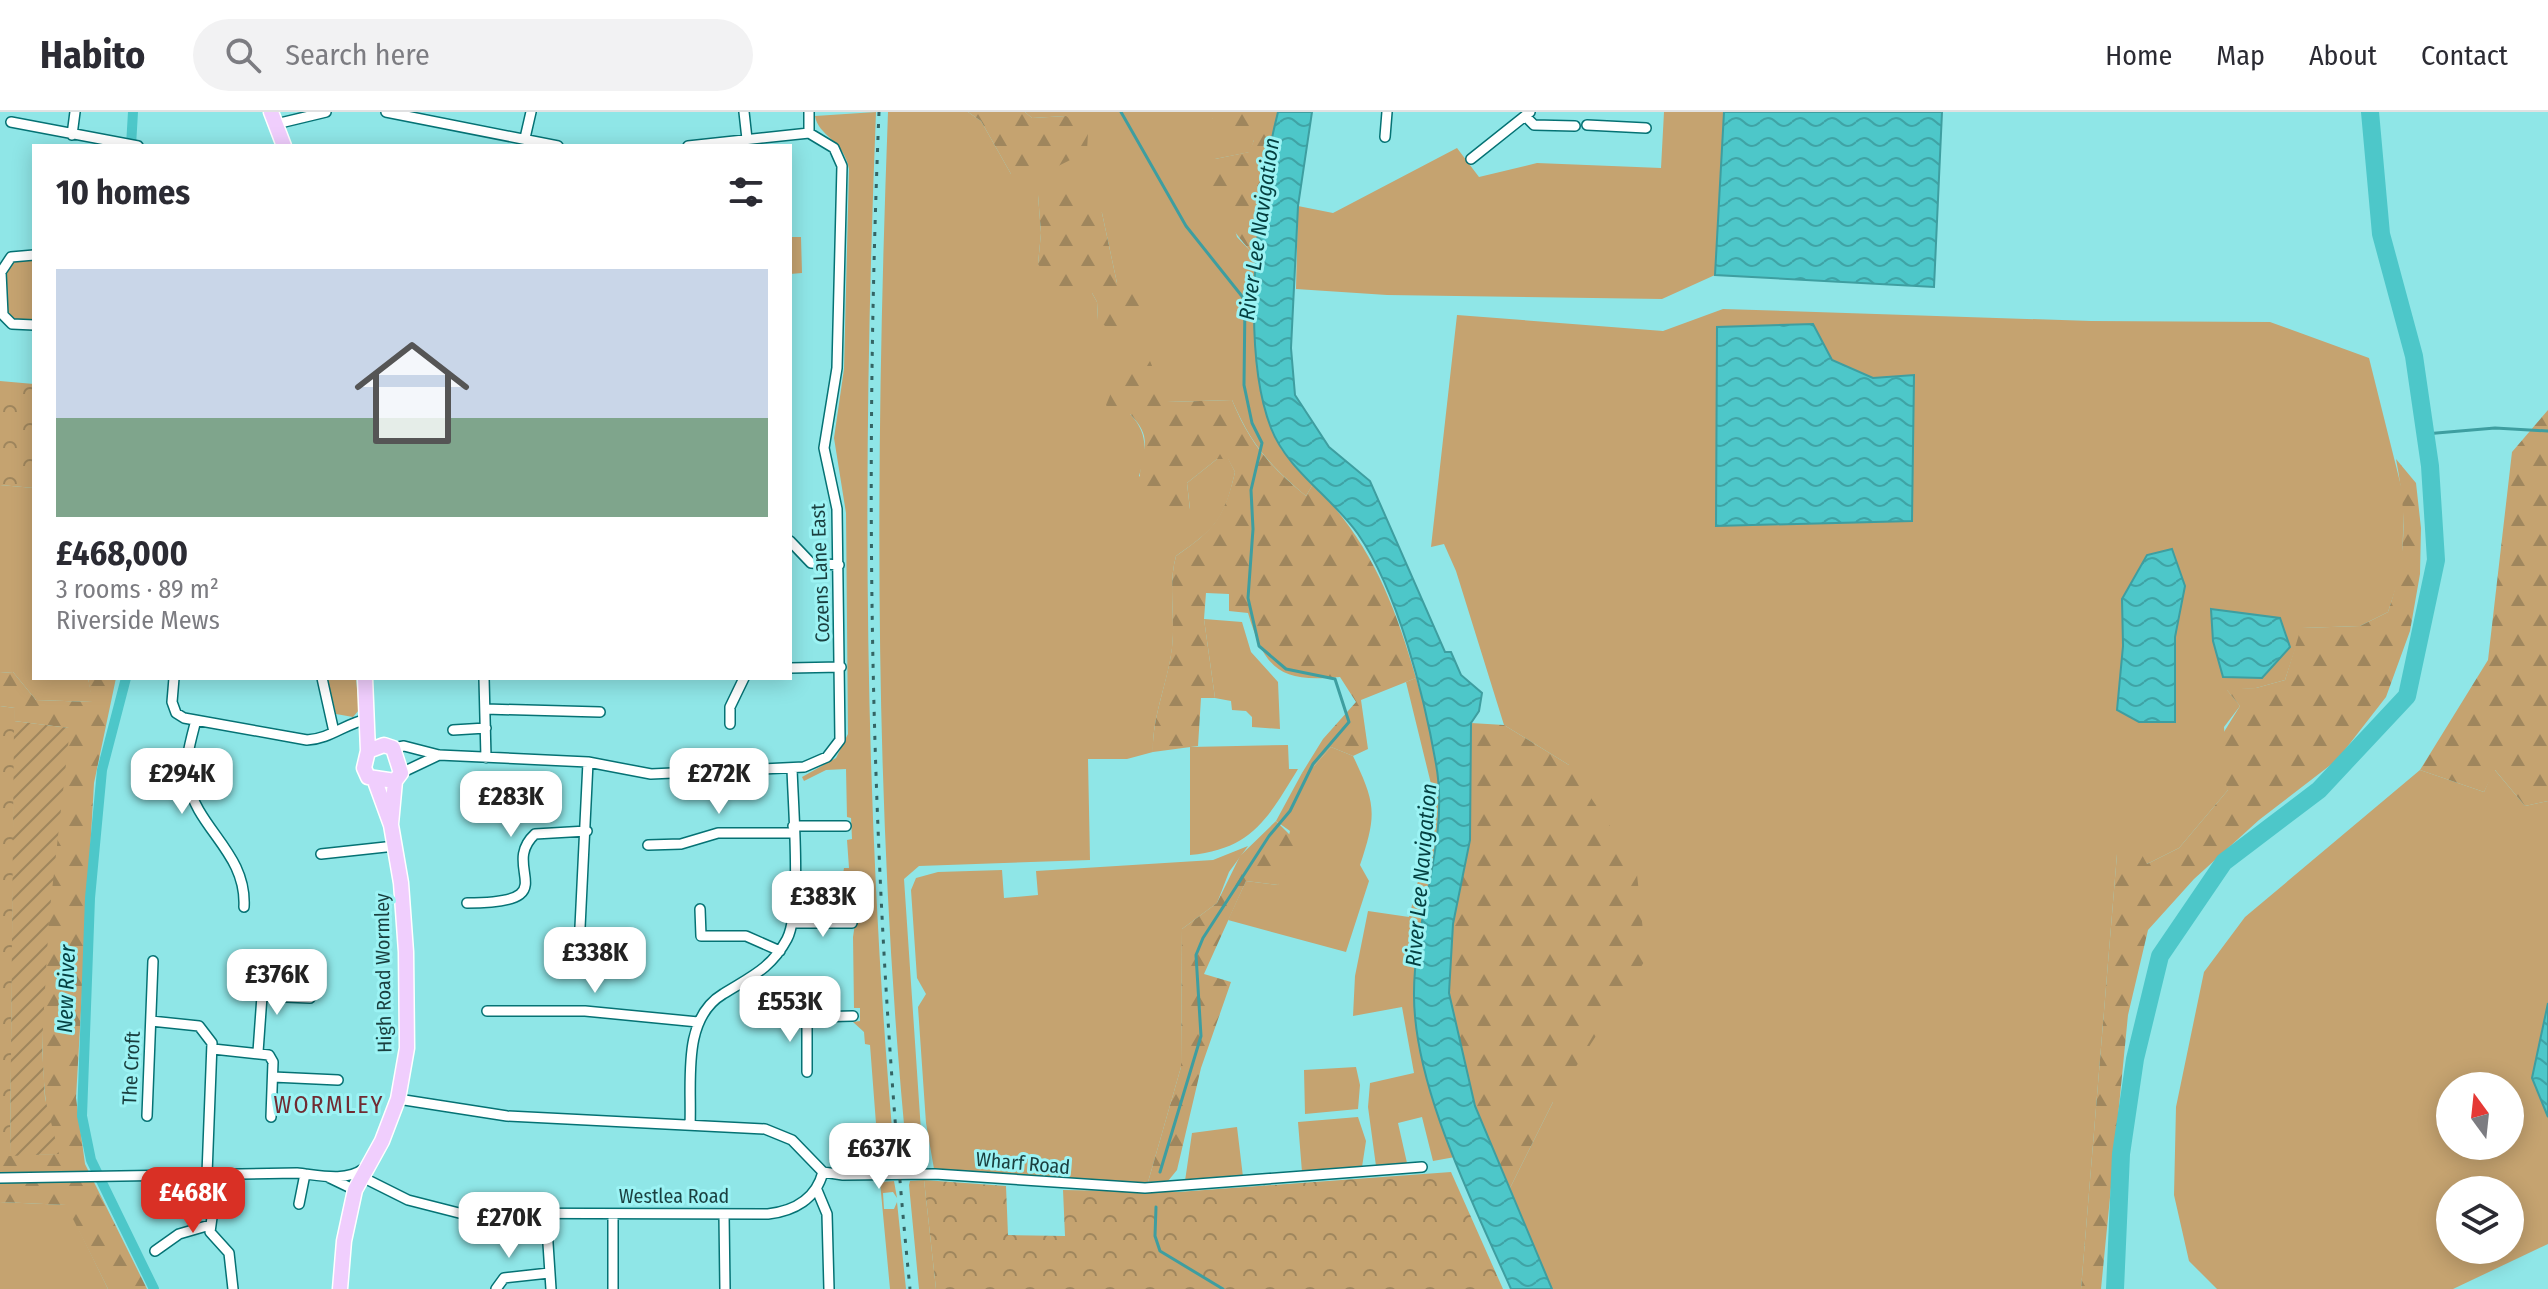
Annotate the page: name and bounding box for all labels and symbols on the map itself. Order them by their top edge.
water label: River Lee Navigation [1233,136,1285,322]
street label: Cozens Lane East [806,503,834,643]
pin: £294K [126,748,238,816]
pin: £272K [663,748,775,816]
pin: £283K [455,771,567,839]
water label: River Lee Navigation [1400,782,1442,968]
pin: £383K [767,871,879,939]
street label: High Road Wormley [370,893,396,1053]
pin: £338K [539,927,651,995]
water label: New River [51,943,81,1034]
pin: £376K [221,949,333,1017]
pin: £553K [734,976,846,1044]
street label: The Croft [117,1030,145,1105]
north arrow [2436,1072,2524,1160]
district label: WORMLEY [274,1091,384,1119]
pin: £637K [823,1123,935,1191]
street label: Wharf Road [975,1147,1071,1179]
pin: £468K [137,1167,249,1235]
street label: Westlea Road [619,1184,729,1208]
pin: £270K [453,1192,565,1260]

